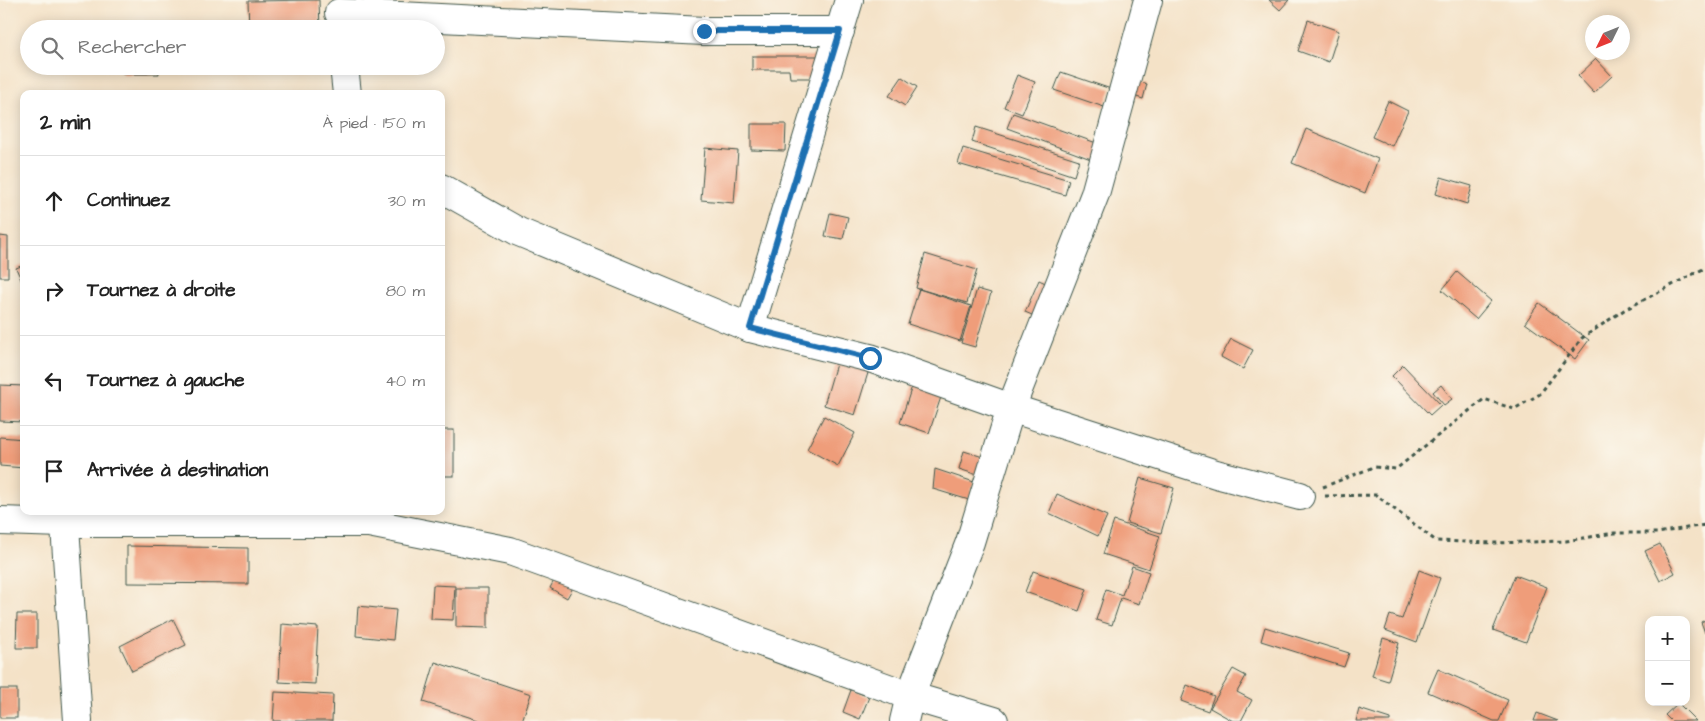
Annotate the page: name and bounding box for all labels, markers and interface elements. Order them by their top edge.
north arrow [1585,15,1630,60]
search box [20,20,445,75]
route end [693,20,716,43]
icon: search [38,34,66,62]
text: Rechercher [78,34,186,61]
text: 2 min [40,108,90,137]
text: À pied · 150 m [323,112,425,134]
icon: ahead [40,187,68,215]
text: Continuez [87,187,170,214]
text: 30 m [388,190,425,212]
icon: right [40,277,68,305]
text: Tournez à droite [87,277,235,304]
text: 80 m [386,280,425,302]
route start [859,347,882,370]
icon: left [40,367,68,395]
text: Tournez à gauche [87,367,245,394]
text: 40 m [385,370,425,392]
icon: arrive [40,457,68,485]
text: Arrivée à destination [87,457,268,484]
map controls [1645,616,1690,706]
button: + [1645,616,1690,661]
button: − [1645,661,1690,706]

